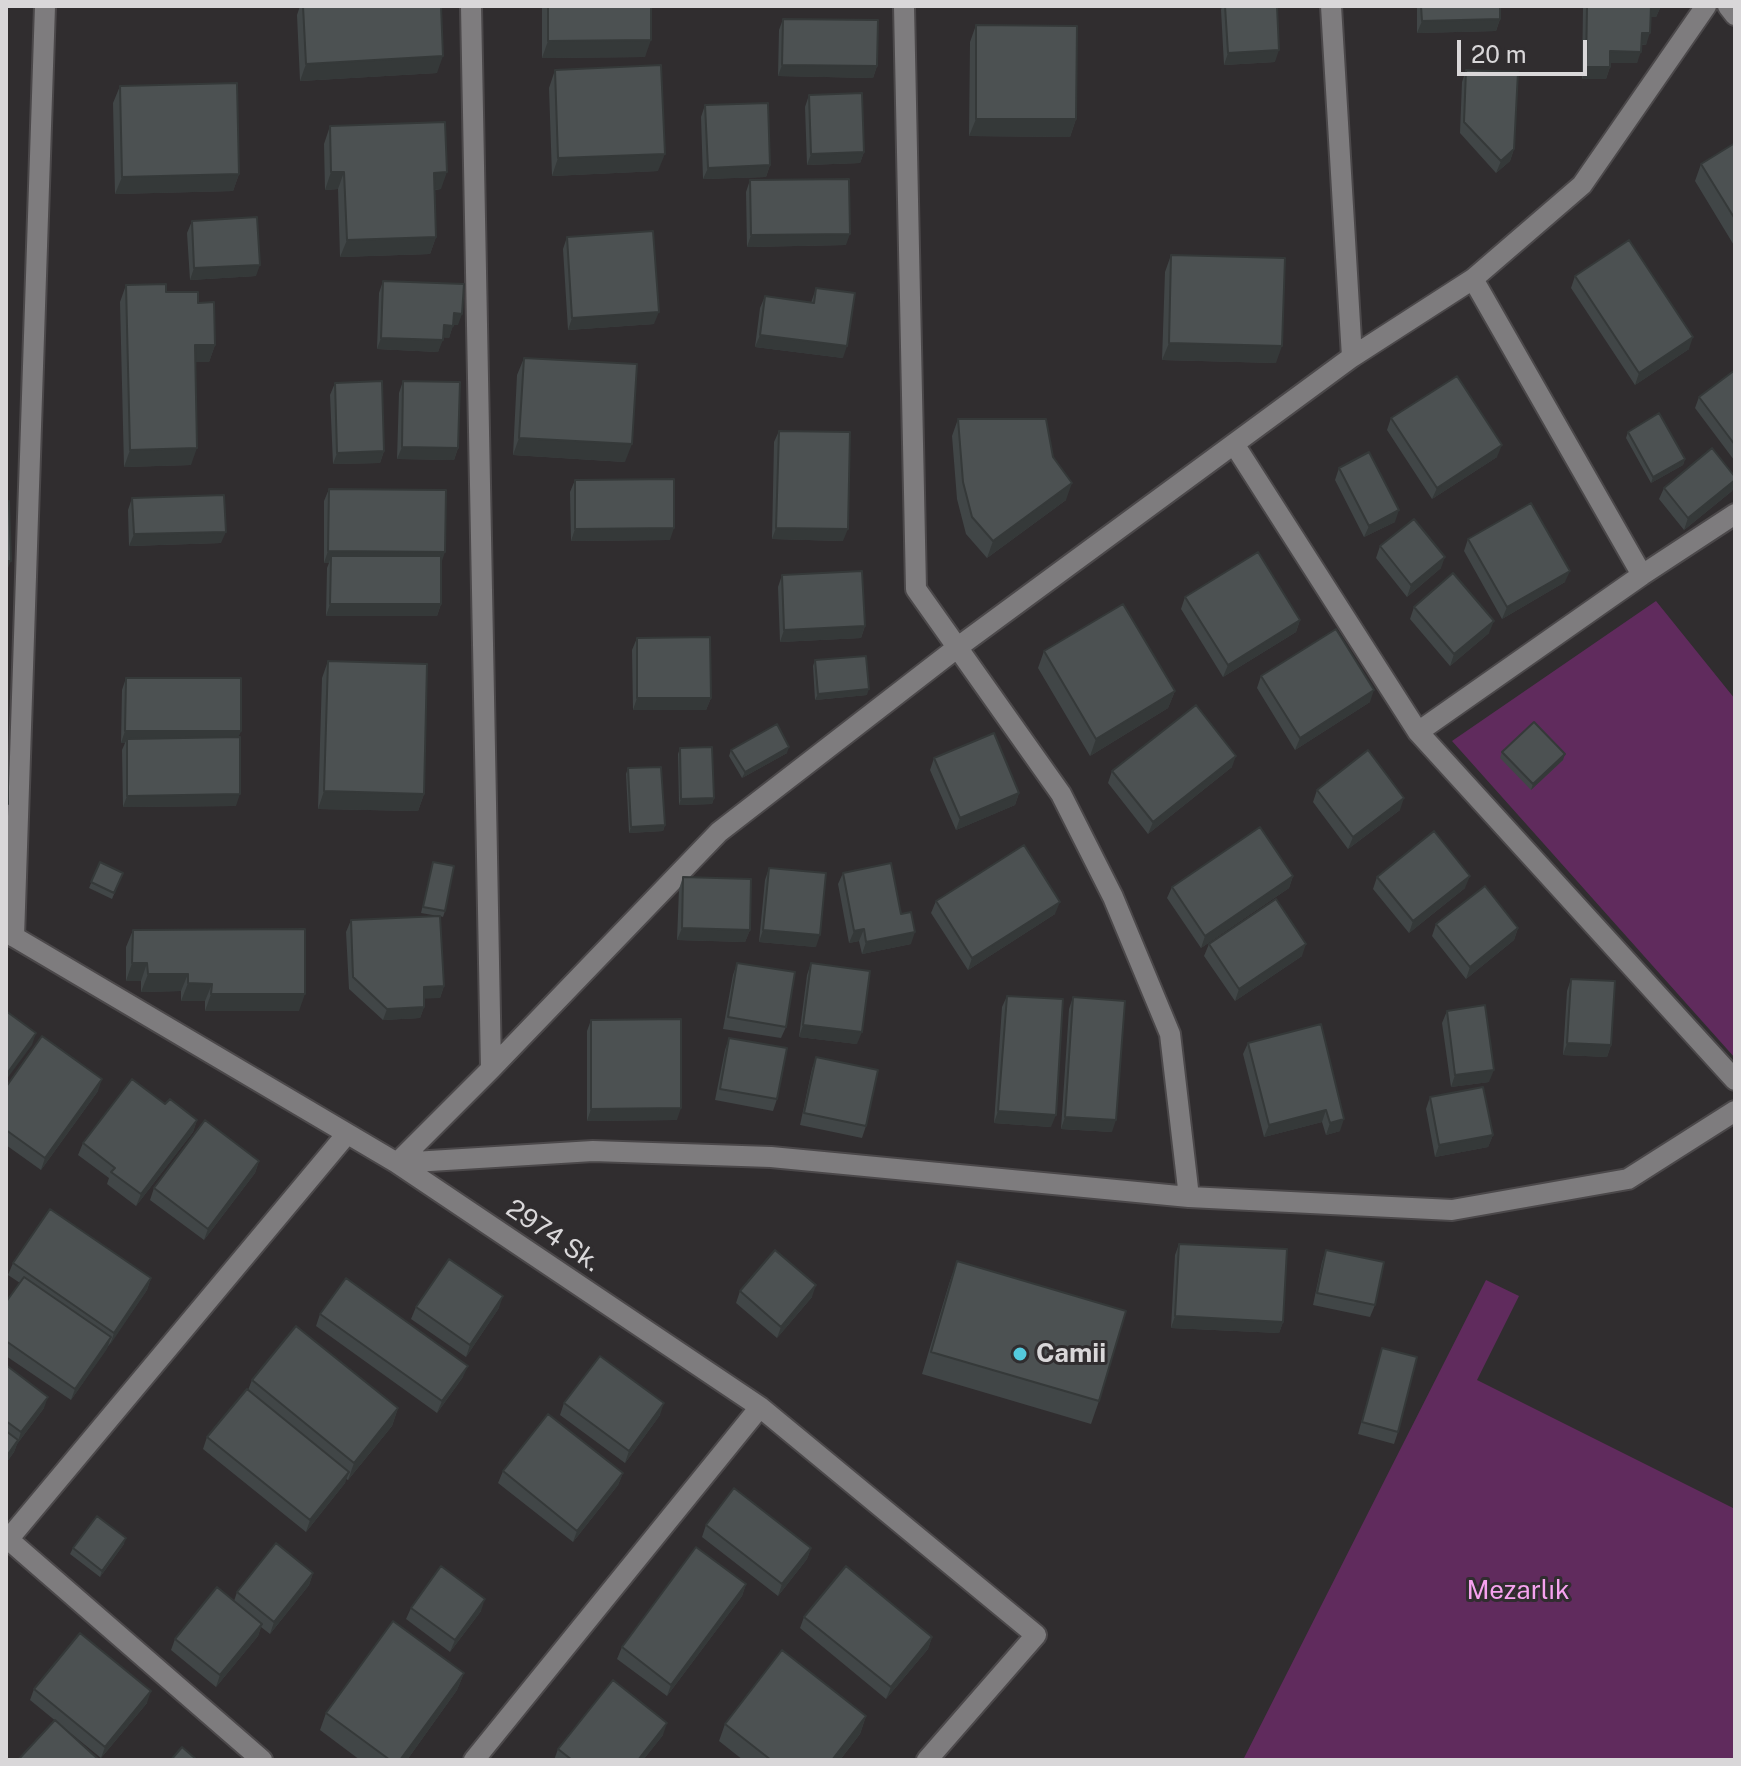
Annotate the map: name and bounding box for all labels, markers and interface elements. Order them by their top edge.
scale bar [1461,24,1591,74]
text: 20 m [1471,40,1527,68]
street label: 2974 Sk. [500,1193,606,1279]
place label: Camii [1036,1338,1106,1370]
marker: Camii [1011,1345,1029,1363]
park label: Mezarlık [1466,1575,1570,1607]

